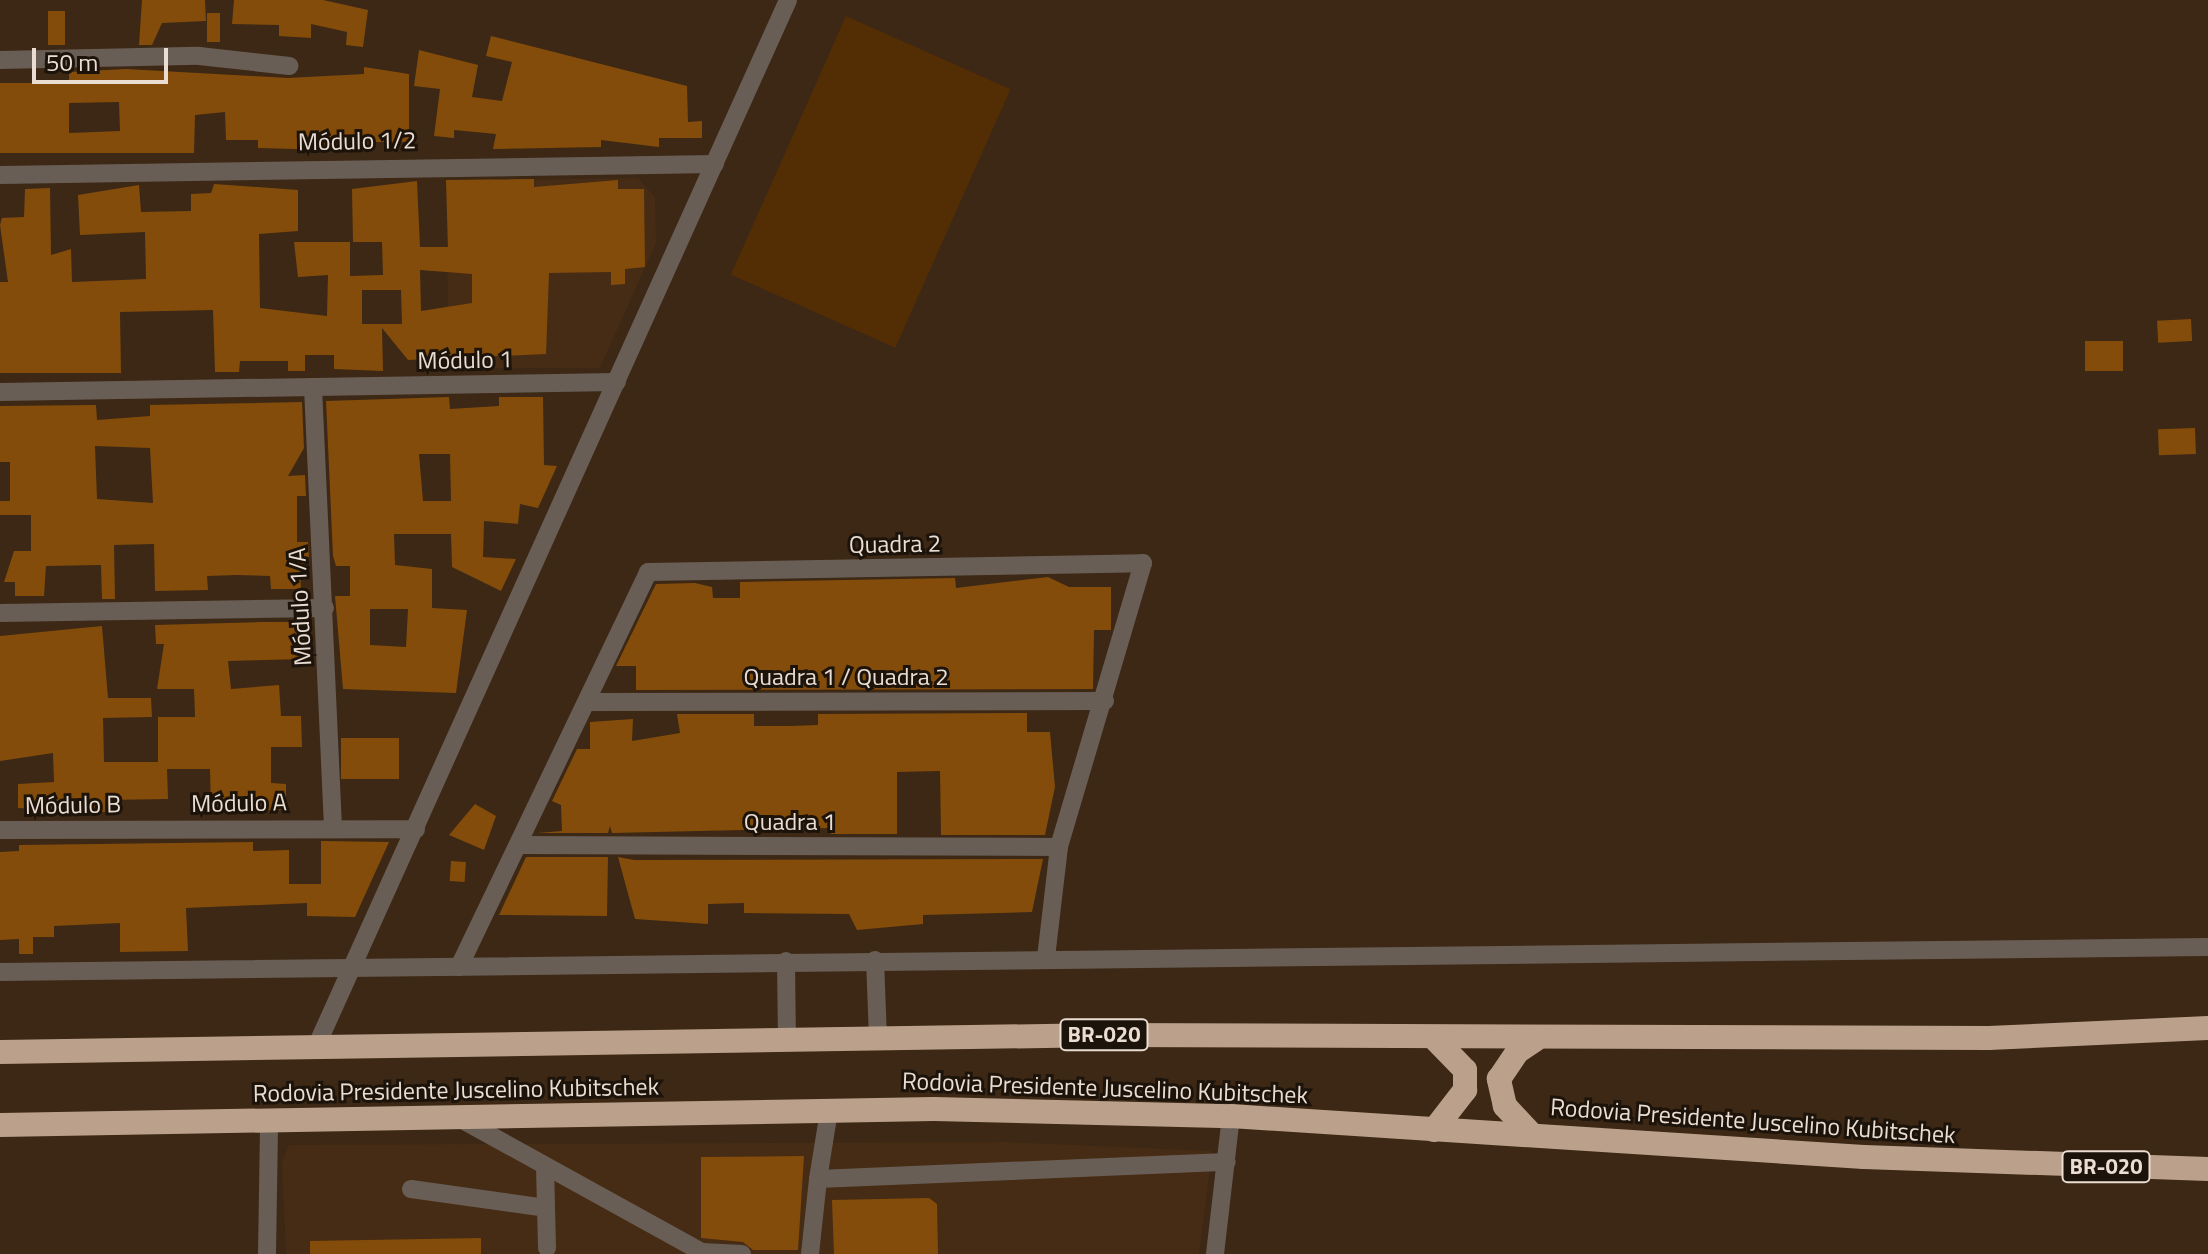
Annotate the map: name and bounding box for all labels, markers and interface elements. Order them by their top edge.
scale bar [36,32,172,82]
text: 50 m [46,44,98,80]
street label: Módulo 1/2 [298,126,416,156]
street label: Módulo 1 [417,345,513,375]
street label: Quadra 2 [849,529,941,559]
street label: Módulo 1/A [283,547,317,667]
street label: Quadra 1 / Quadra 2 [743,663,949,691]
street label: Módulo A [191,788,287,818]
street label: Módulo B [25,790,121,820]
street label: Quadra 1 [744,808,836,836]
road number: BR-020 [1058,1017,1150,1053]
street label: Rodovia Presidente Juscelino Kubitschek [902,1067,1308,1109]
street label: Rodovia Presidente Juscelino Kubitschek [253,1072,659,1108]
street label: Rodovia Presidente Juscelino Kubitschek [1549,1092,1957,1150]
road number: BR-020 [2060,1149,2152,1185]

